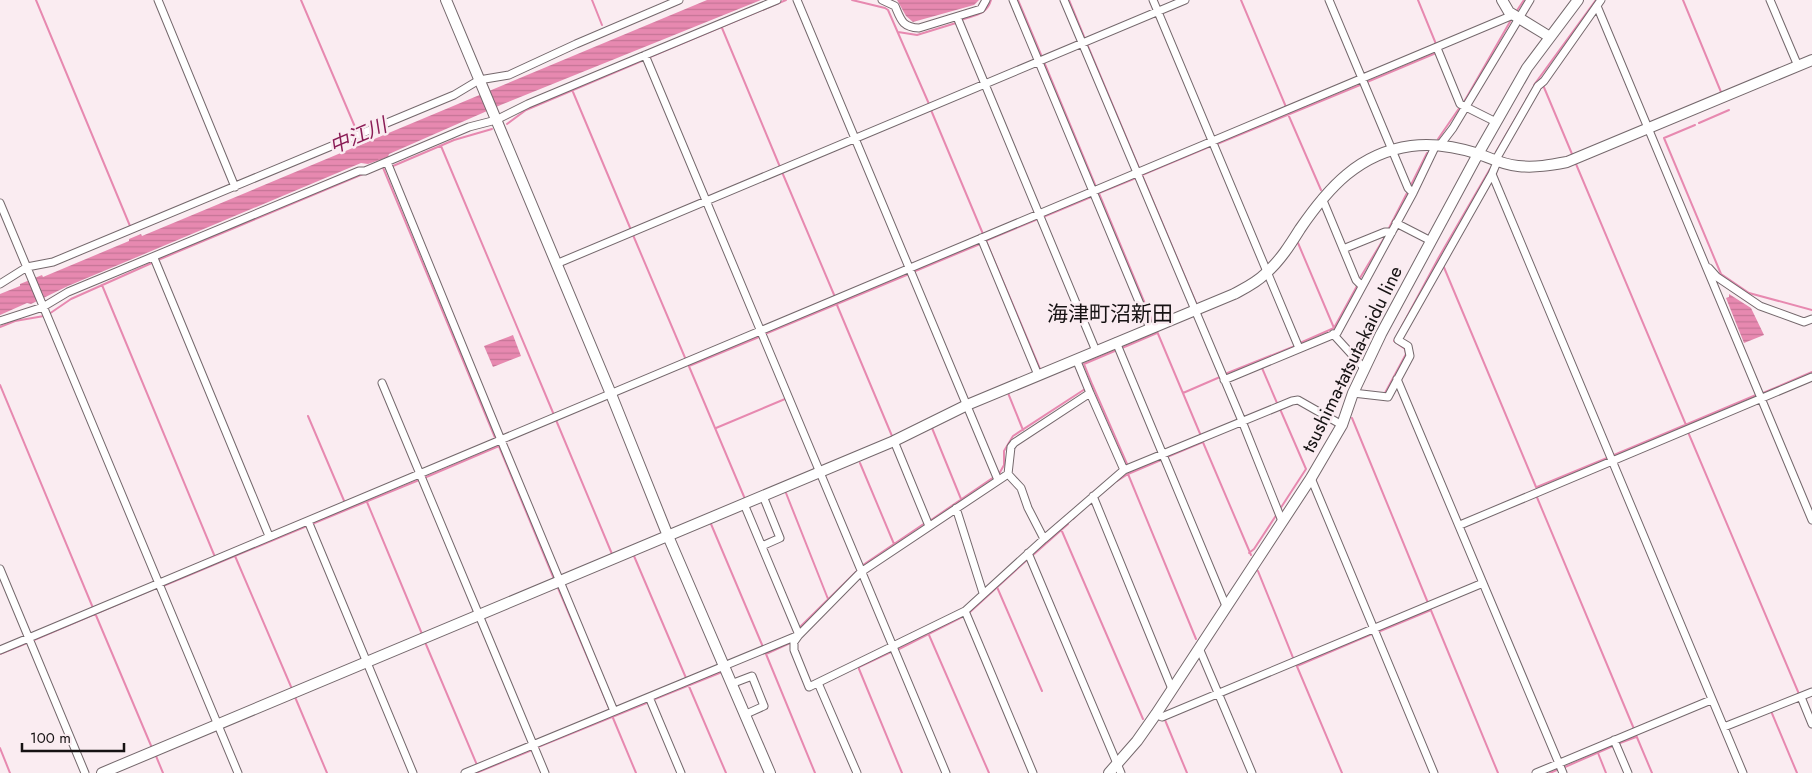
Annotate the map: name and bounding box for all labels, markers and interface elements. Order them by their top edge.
water label: 中江川 [325,110,393,161]
street label: tsushima-tatsuta-kaidu line [1295,261,1409,457]
district label: 海津町沼新田 [1047,299,1173,329]
scale bar [22,720,125,752]
text: 100 m [30,727,71,749]

